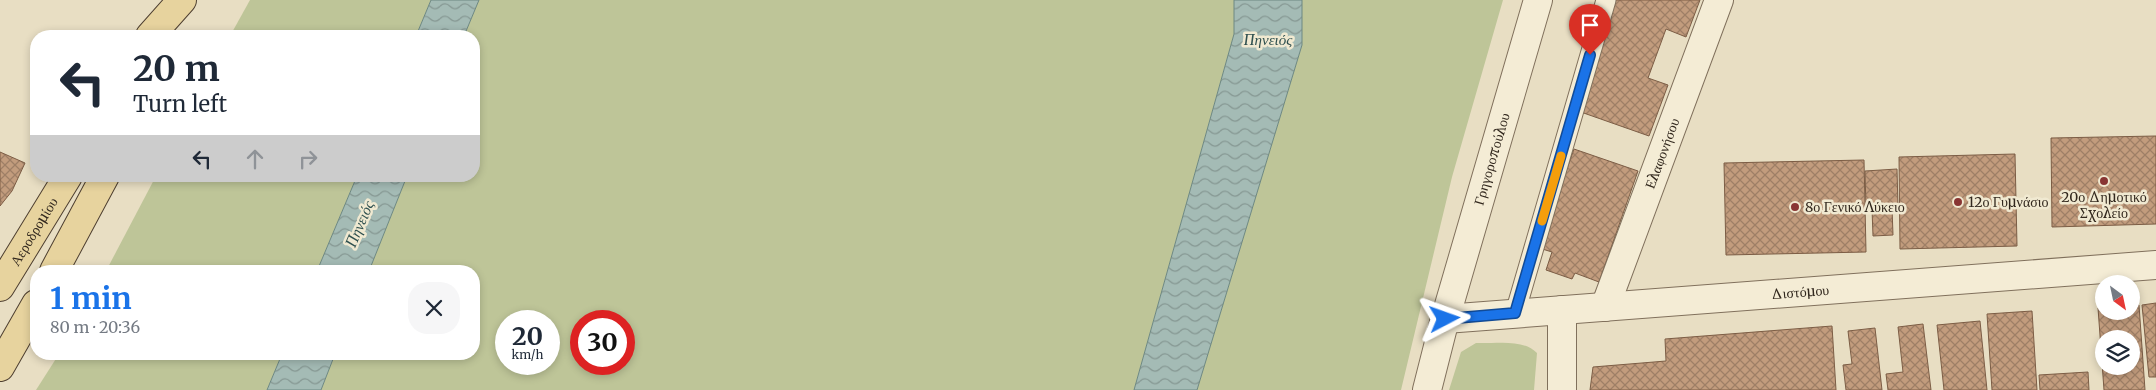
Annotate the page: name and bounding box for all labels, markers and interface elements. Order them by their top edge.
pin [1569,4,1611,55]
icon: arrive [1576,11,1604,39]
water label: Πηνειός [1244,30,1293,49]
text: 20 m [133,47,220,91]
icon: left [50,50,115,115]
text: Turn left [133,90,227,118]
street label: Γρηγοροπούλου [1470,110,1514,207]
street label: Ελαφονήσου [1641,115,1683,191]
icon: left [188,145,216,173]
icon: ahead [241,145,269,173]
icon: right [294,145,322,173]
marker: 20ο Δημοτικό Σχολείο [2098,175,2110,187]
place label: 20ο Δημοτικό Σχολείο [2061,188,2147,222]
place label: 12ο Γυμνάσιο [1968,193,2049,211]
street label: Αεροδρομίου [6,194,62,269]
marker: 12ο Γυμνάσιο [1952,196,1964,208]
water label: Πηνειός [341,197,378,250]
place label: 8ο Γενικό Λύκειο [1805,198,1905,216]
marker: 8ο Γενικό Λύκειο [1789,201,1801,213]
north arrow [2095,275,2140,320]
map controls [2095,275,2140,375]
text: 1 min [50,279,132,317]
street label: Διστόμου [1770,281,1830,303]
button: close [408,282,460,334]
position arrow [1418,292,1470,344]
speed limit sign: 30 [570,310,635,375]
text: 80 m · 20:36 [50,317,140,337]
text: 20 [512,320,543,352]
button: layers [2095,330,2140,375]
text: km/h [512,347,543,362]

